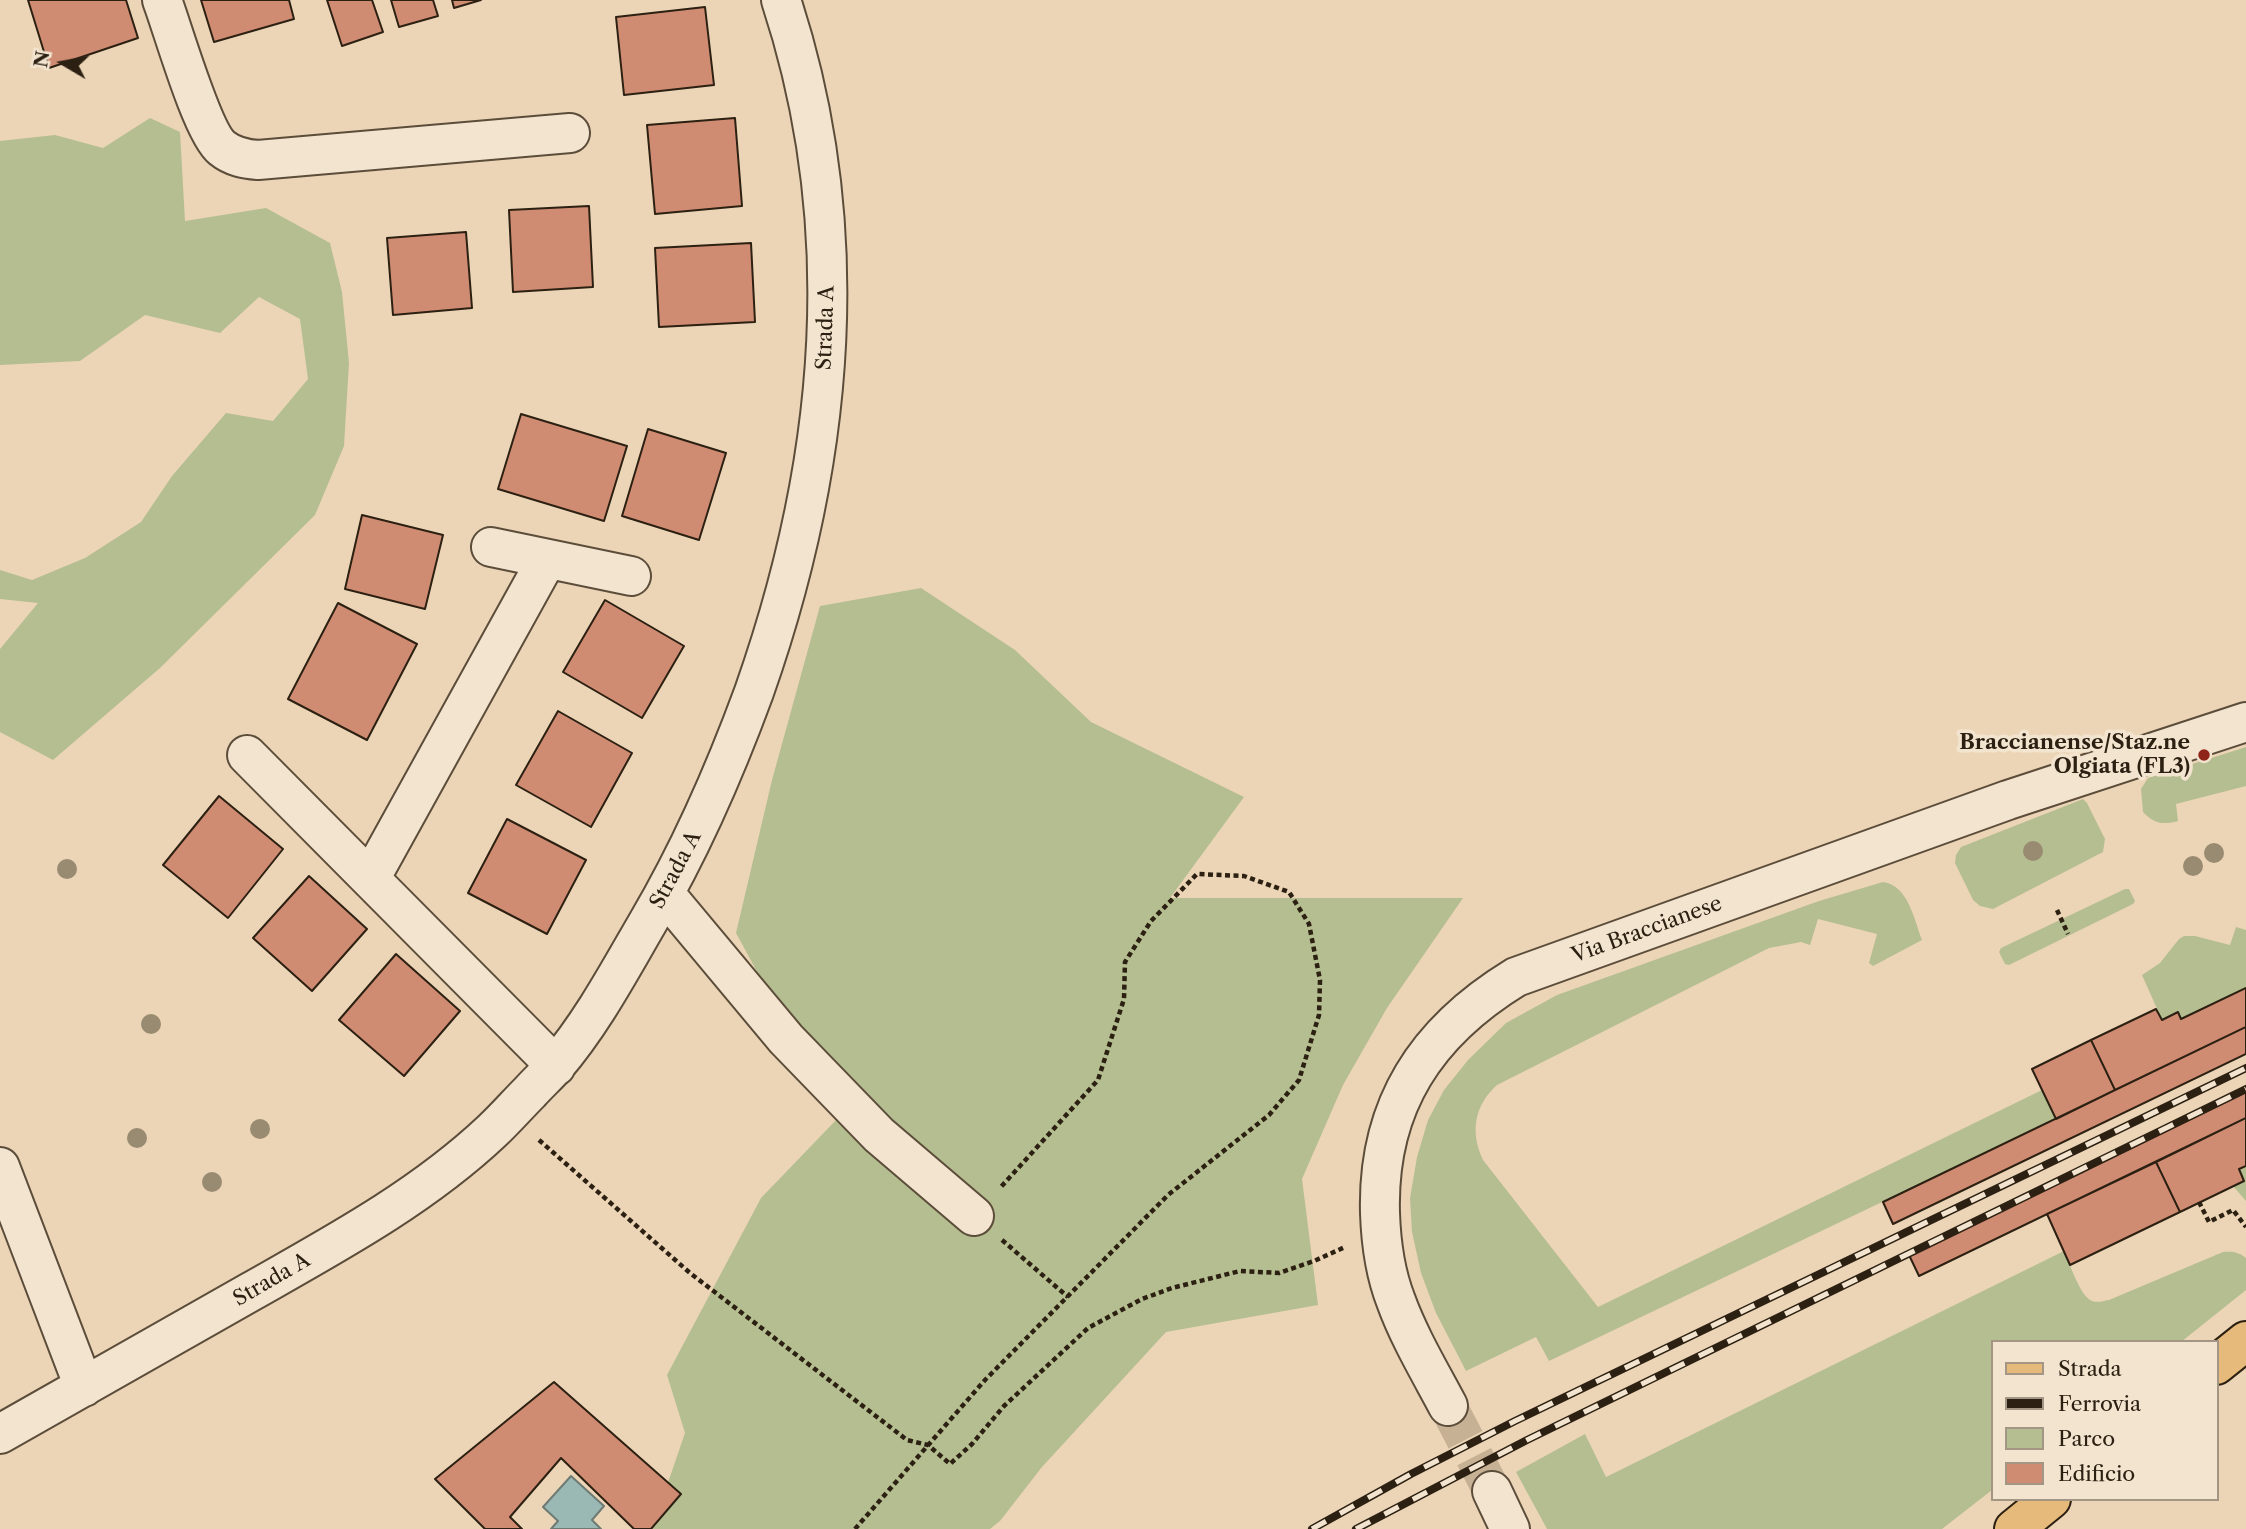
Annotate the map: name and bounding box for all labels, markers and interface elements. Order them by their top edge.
north arrow [28,28,98,98]
text: N [29,49,55,69]
street label: Strada A [812,285,840,371]
place label: Braccianense/Staz.ne Olgiata (FL3) [1959,730,2190,780]
marker: Braccianense/Staz.ne Olgiata (FL3) [2196,747,2212,763]
street label: Strada A [645,827,707,913]
street label: Via Braccianese [1568,891,1726,969]
street label: Strada A [229,1248,315,1312]
legend [1990,1340,2218,1501]
text: Strada [2058,1356,2122,1381]
text: Ferrovia [2058,1391,2141,1416]
text: Parco [2058,1426,2115,1451]
text: Edificio [2058,1461,2135,1486]

